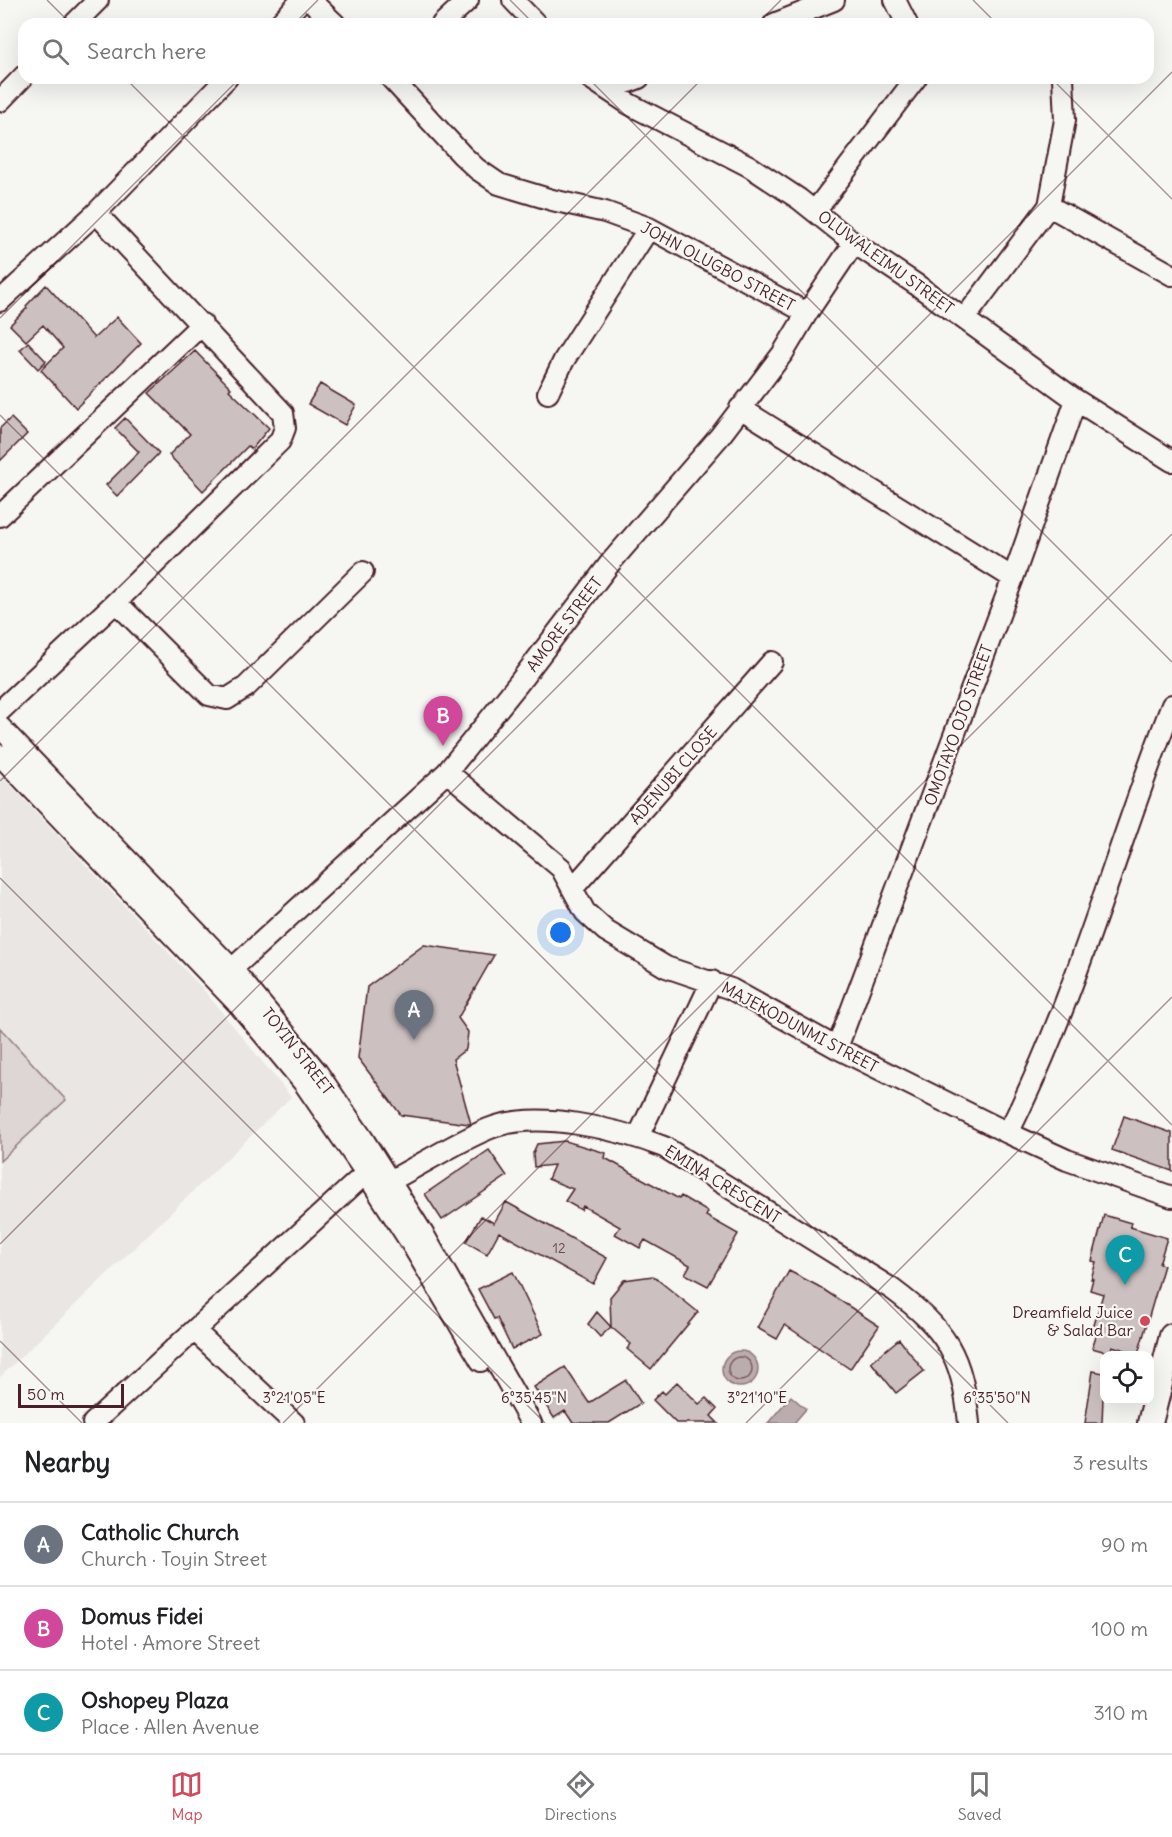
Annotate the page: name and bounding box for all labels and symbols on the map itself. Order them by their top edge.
street label: OLUWALEIMU STREET [814,206,958,318]
street label: JOHN OLUGBO STREET [638,217,798,315]
street label: AMORE STREET [522,573,606,675]
street label: OMOTAYO OJO STREET [919,642,997,808]
pin: B [424,696,462,746]
street label: ADENUBI CLOSE [625,722,721,828]
your location [546,918,575,947]
street label: MAJEKODUNMI STREET [718,977,882,1077]
pin: A [394,990,434,1040]
street label: TOYIN STREET [258,1003,338,1099]
street label: EMINA CRESCENT [661,1140,785,1228]
pin: C [1106,1236,1144,1285]
house number: 12 [552,1239,566,1257]
place label: Dreamfield Juice & Salad Bar [1012,1302,1133,1340]
marker: Dreamfield Juice & Salad Bar [1138,1314,1152,1328]
scale bar [18,1381,124,1408]
text: 3°21'05"E [262,1388,326,1407]
text: 6°35'45"N [501,1388,567,1407]
text: 3°21'10"E [727,1388,787,1407]
text: 6°35'50"N [963,1388,1031,1407]

